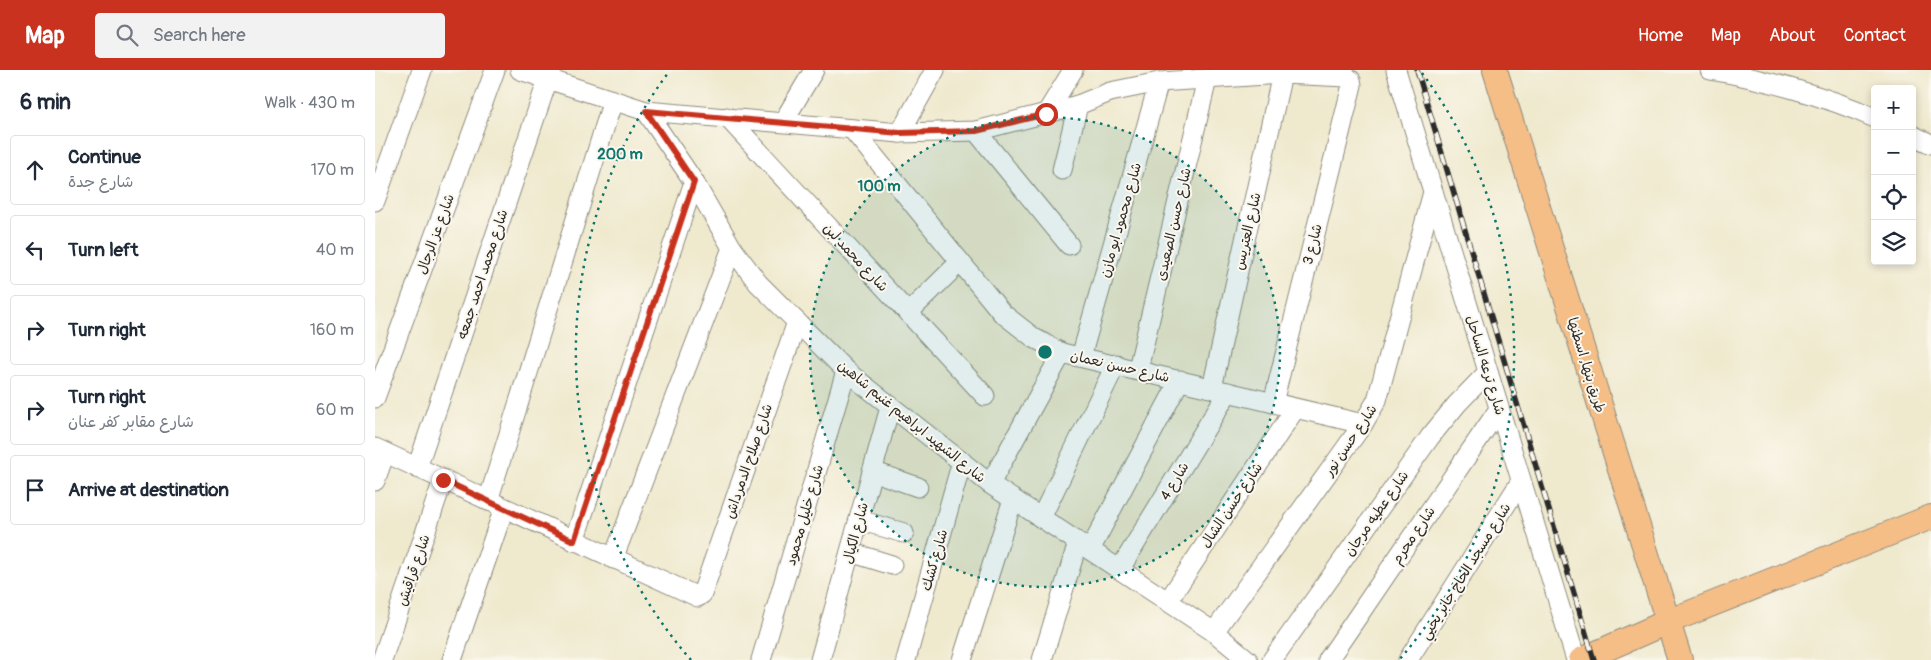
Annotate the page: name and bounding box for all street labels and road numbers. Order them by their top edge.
street label: شارع محمود ابو مازن [1096,161,1146,280]
street label: شارع حسن الصعيدى [1152,166,1196,283]
street label: شارع العتريس [1230,191,1266,272]
street label: شارع عز الرجال [413,192,459,277]
street label: شارع محمد احمد جمعه [453,207,512,341]
street label: شارع محمد لبن [819,220,892,296]
street label: شارع 3 [1299,222,1327,266]
street label: شارع ترعه الساحل [1461,313,1509,417]
street label: طريق بنها, اسطنها [1564,315,1609,415]
street label: شارع حسن نعمان [1068,347,1171,387]
street label: شارع الشهيد ابراهيم غنيم شاهين [833,356,989,488]
street label: شارع حسن نور [1320,401,1381,481]
street label: شارع صلاح الدمرداش [721,402,777,521]
street label: شارع 4 [1156,459,1193,504]
street label: شارع حسن الشال [1197,460,1267,552]
street label: شارع خليل محمود [782,463,828,568]
street label: شارع عطيه مرجان [1341,467,1413,560]
street label: شارع الكيال [839,500,873,566]
street label: شارع مسجد الحاج جابر يحيي [1416,500,1518,645]
street label: شارع محرم [1388,503,1441,569]
street label: شارع كشك [918,527,952,593]
street label: شارع قراقيش [393,532,435,608]

